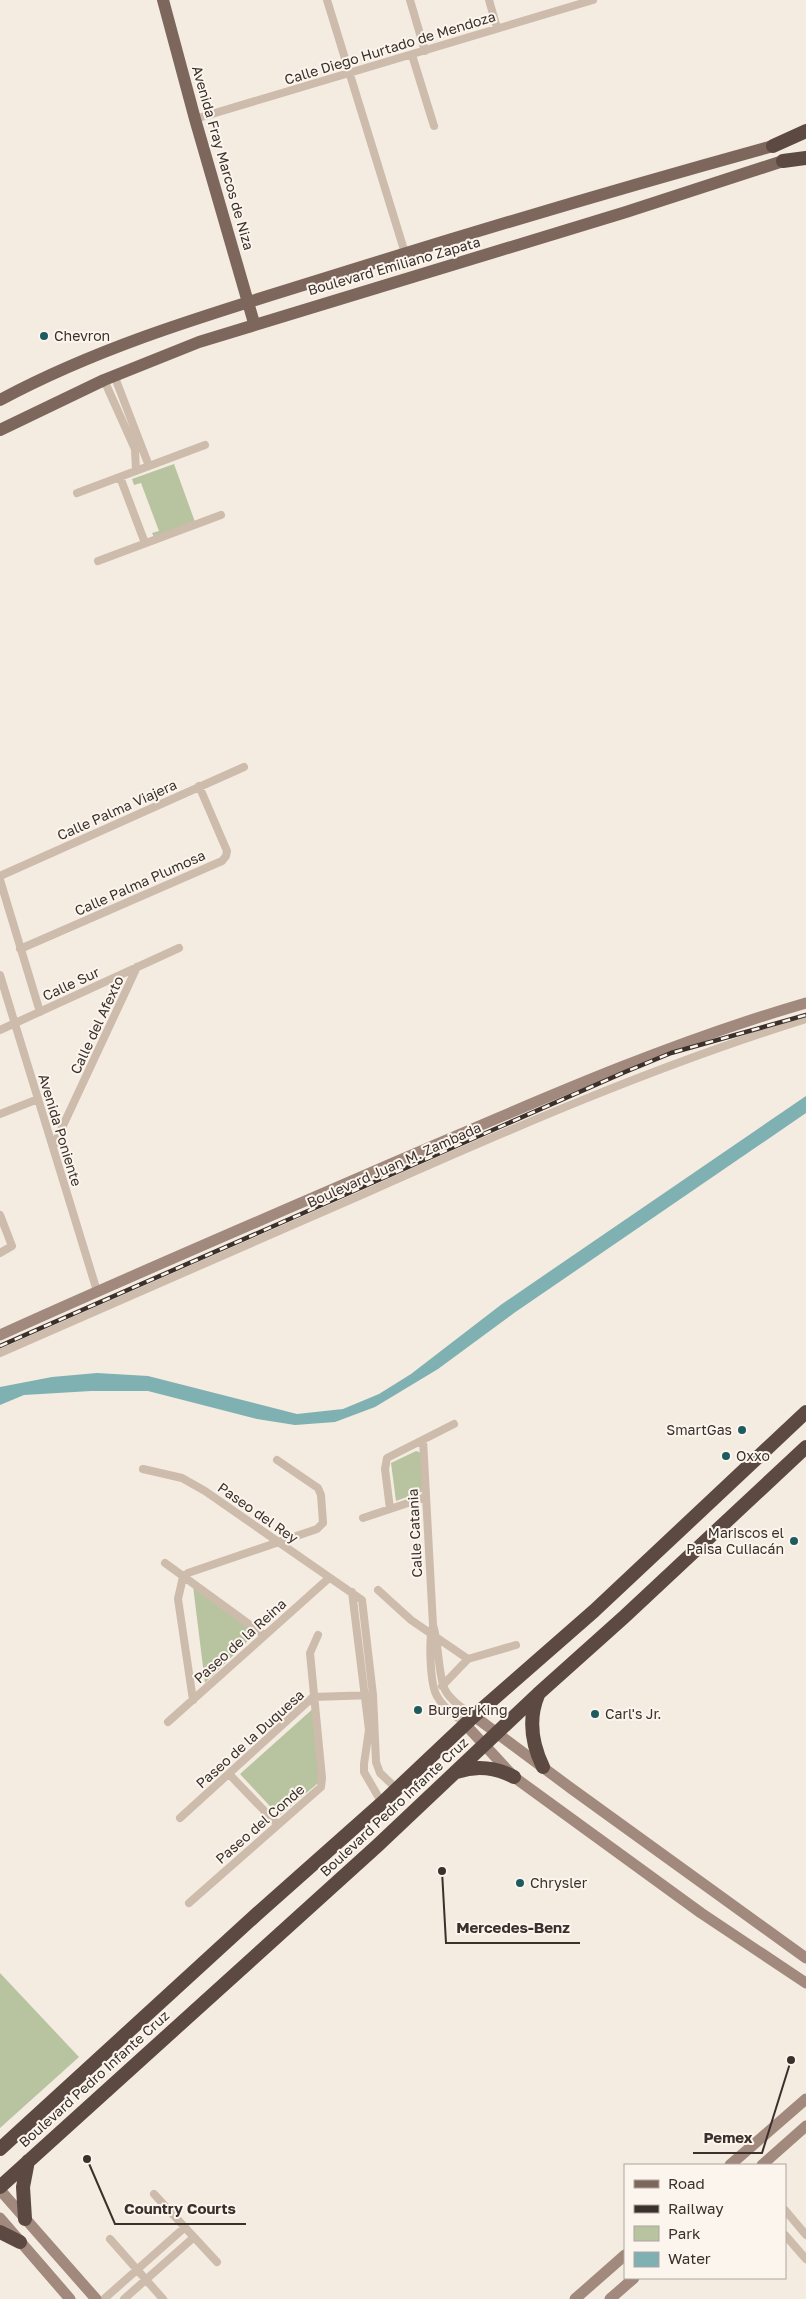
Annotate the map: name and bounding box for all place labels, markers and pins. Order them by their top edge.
place label: Chevron [54,327,110,344]
marker: Chevron [38,330,50,342]
place label: SmartGas [666,1421,732,1438]
marker: SmartGas [736,1424,748,1436]
place label: Oxxo [736,1447,770,1464]
marker: Oxxo [720,1450,732,1462]
place label: Mariscos el Paisa Culiacán [686,1524,784,1557]
marker: Mariscos el Paisa Culiacán [788,1535,800,1547]
place label: Burger King [428,1701,508,1718]
marker: Burger King [412,1704,424,1716]
place label: Carl's Jr. [605,1705,662,1722]
marker: Carl's Jr. [589,1708,601,1720]
place label: Chrysler [530,1874,588,1891]
marker: Chrysler [514,1877,526,1889]
callout: Mercedes-Benz [446,1913,580,1943]
callout: Pemex [693,2123,762,2153]
callout: Country Courts [115,2194,246,2224]

